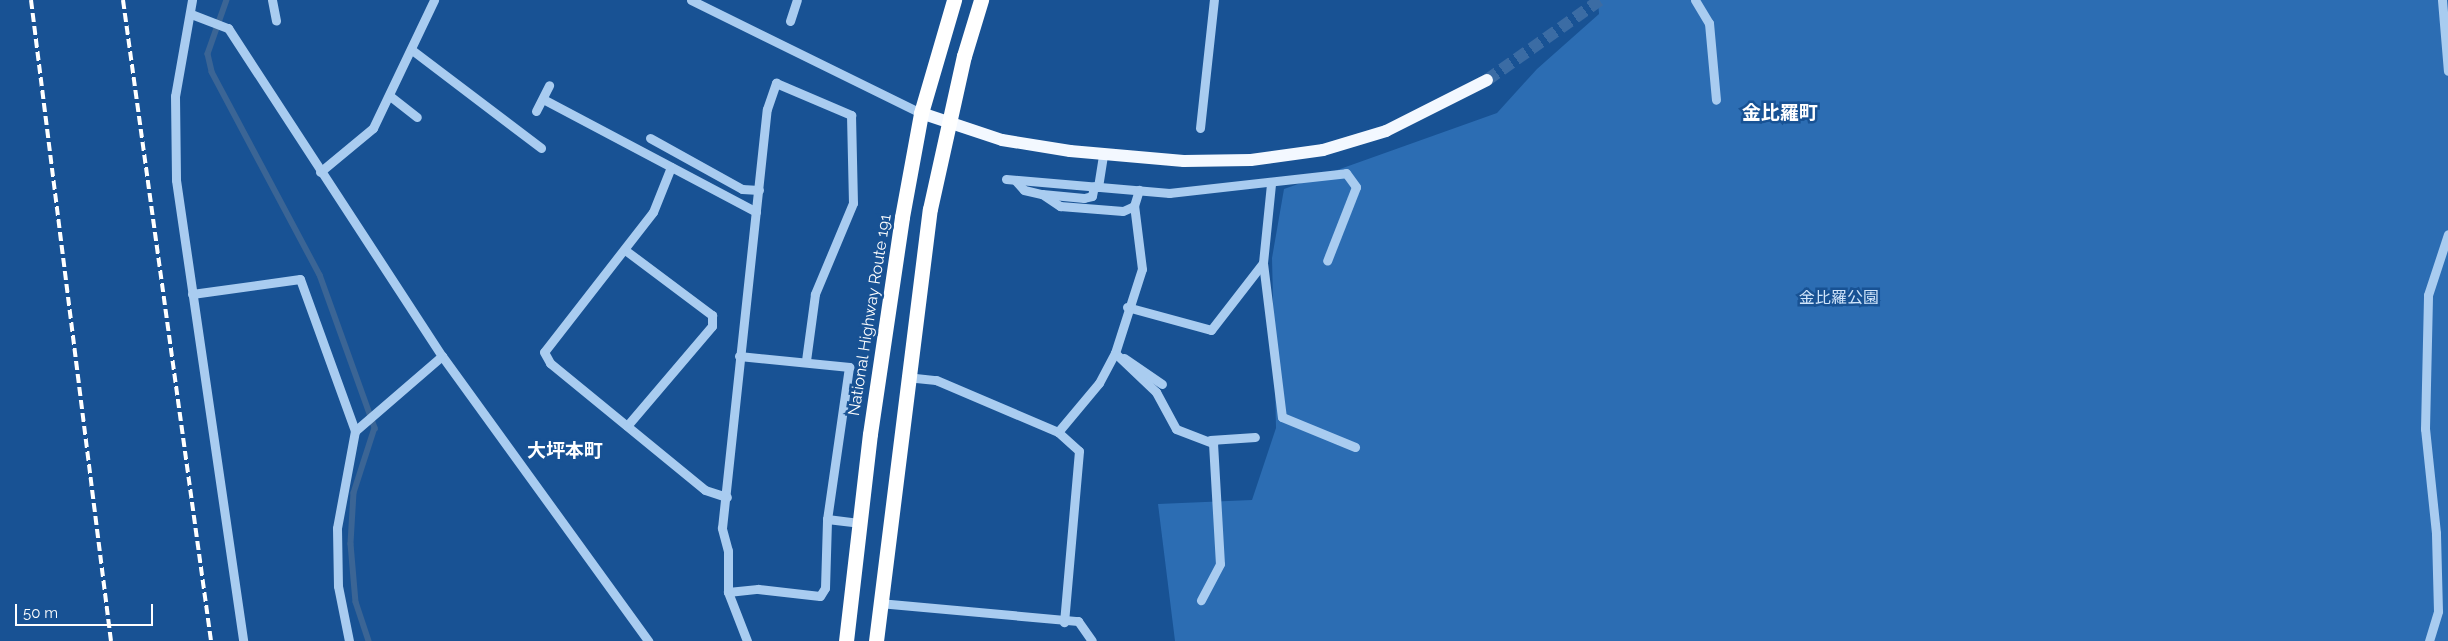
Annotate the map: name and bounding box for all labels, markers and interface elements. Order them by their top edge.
district label: 金比羅町 [1742,102,1818,124]
street label: National Highway Route 191 [844,212,896,418]
park label: 金比羅公園 [1799,288,1879,308]
district label: 大坪本町 [527,440,603,462]
scale bar [18,594,155,626]
text: 50 m [23,604,58,622]

